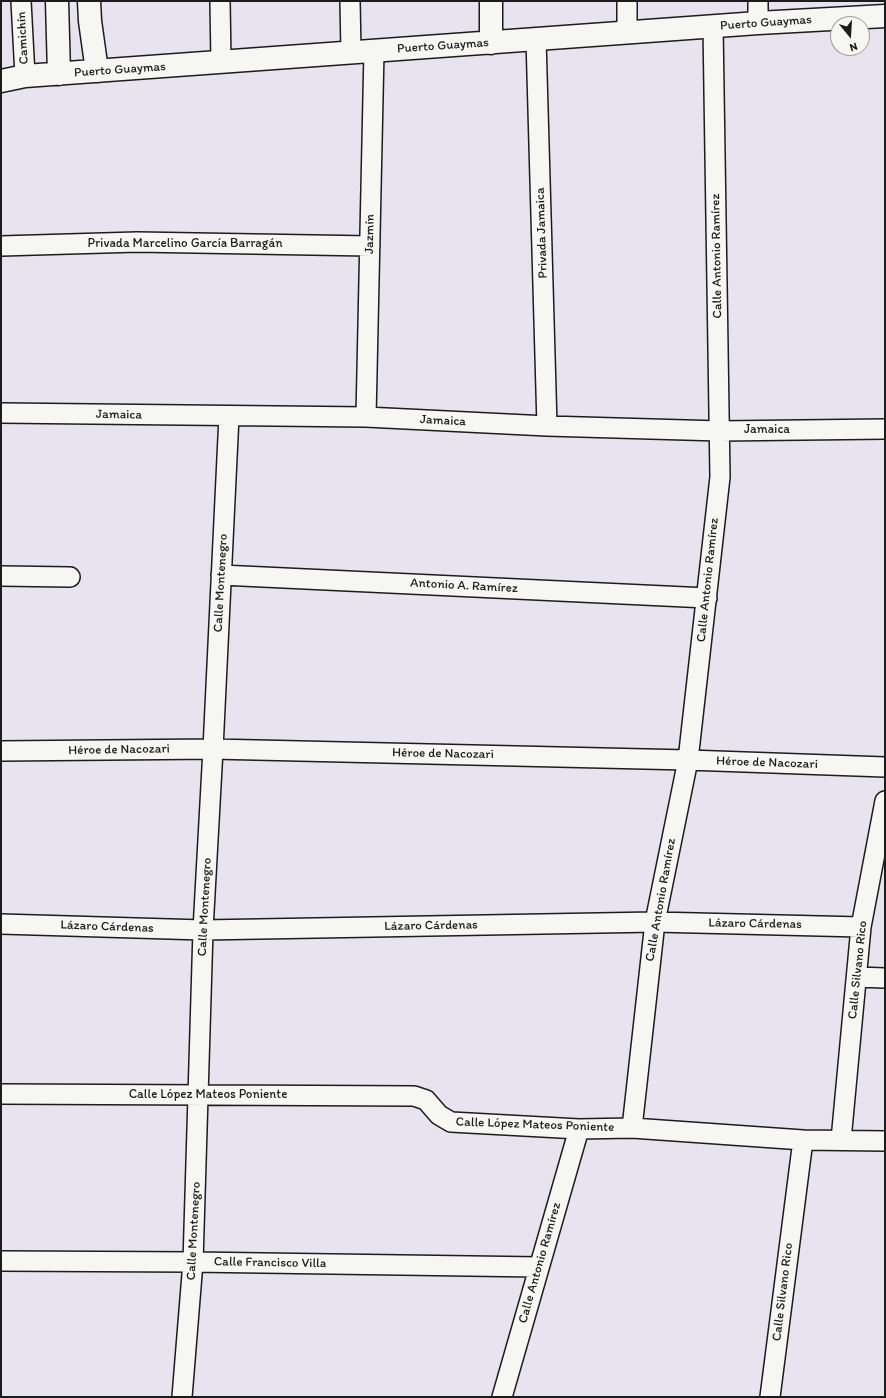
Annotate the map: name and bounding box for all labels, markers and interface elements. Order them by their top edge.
street label: Camichín [14,11,32,65]
street label: Puerto Guaymas [720,12,812,34]
north arrow [830,16,870,56]
street label: Puerto Guaymas [397,35,489,57]
text: N [848,40,859,54]
street label: Puerto Guaymas [74,59,166,81]
street label: Privada Jamaica [533,187,551,279]
street label: Calle Antonio Ramírez [708,193,726,319]
street label: Jazmín [362,214,378,254]
street label: Privada Marcelino García Barragán [87,236,283,252]
street label: Jamaica [96,407,142,423]
street label: Jamaica [420,412,466,430]
street label: Jamaica [744,422,790,438]
street label: Calle Antonio Ramírez [694,517,722,643]
street label: Calle Montenegro [211,533,231,633]
street label: Antonio A. Ramírez [410,575,518,597]
street label: Héroe de Nacozari [68,741,170,759]
street label: Héroe de Nacozari [392,745,494,763]
street label: Héroe de Nacozari [716,753,818,773]
street label: Calle Antonio Ramírez [642,837,680,963]
street label: Calle Montenegro [195,857,215,957]
street label: Lázaro Cárdenas [708,915,802,933]
street label: Lázaro Cárdenas [384,917,478,935]
street label: Lázaro Cárdenas [60,918,154,936]
street label: Calle Silvano Rico [845,920,871,1020]
street label: Calle López Mateos Poniente [129,1087,287,1103]
street label: Calle López Mateos Poniente [455,1114,615,1136]
street label: Calle Montenegro [184,1181,204,1281]
street label: Calle Antonio Ramírez [515,1201,565,1325]
street label: Calle Silvano Rico [769,1242,797,1342]
street label: Calle Francisco Villa [214,1254,326,1272]

